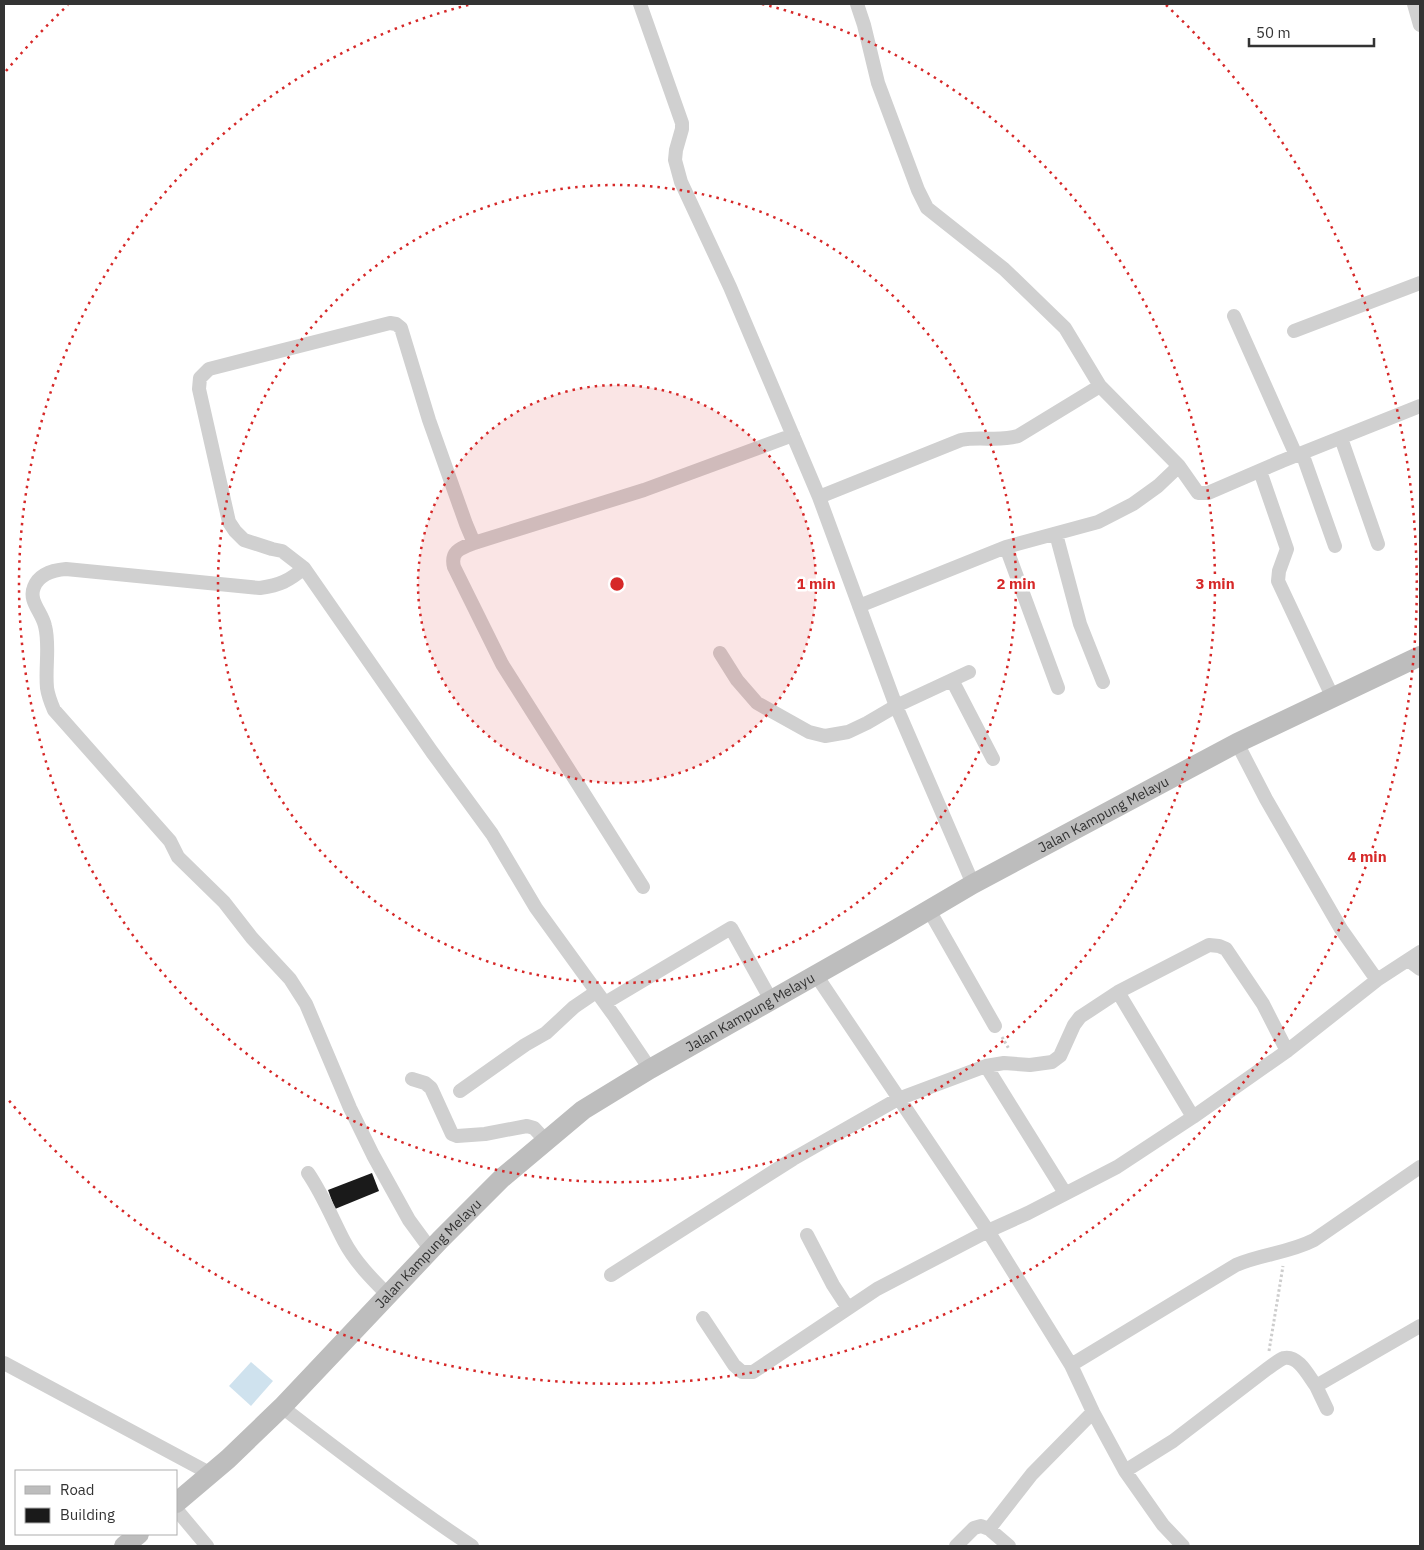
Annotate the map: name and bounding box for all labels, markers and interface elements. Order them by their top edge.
scale bar [1249,15,1374,47]
text: 50 m [1256,23,1291,42]
text: 1 min [796,574,836,593]
text: 2 min [996,574,1036,593]
text: 3 min [1195,574,1235,593]
centre of rings [608,575,626,593]
street label: Jalan Kampung Melayu [1035,772,1172,857]
text: 4 min [1347,847,1387,866]
street label: Jalan Kampung Melayu [682,969,818,1056]
street label: Jalan Kampung Melayu [371,1195,485,1312]
legend [15,1470,178,1535]
text: Road [60,1480,95,1499]
text: Building [60,1505,115,1524]

